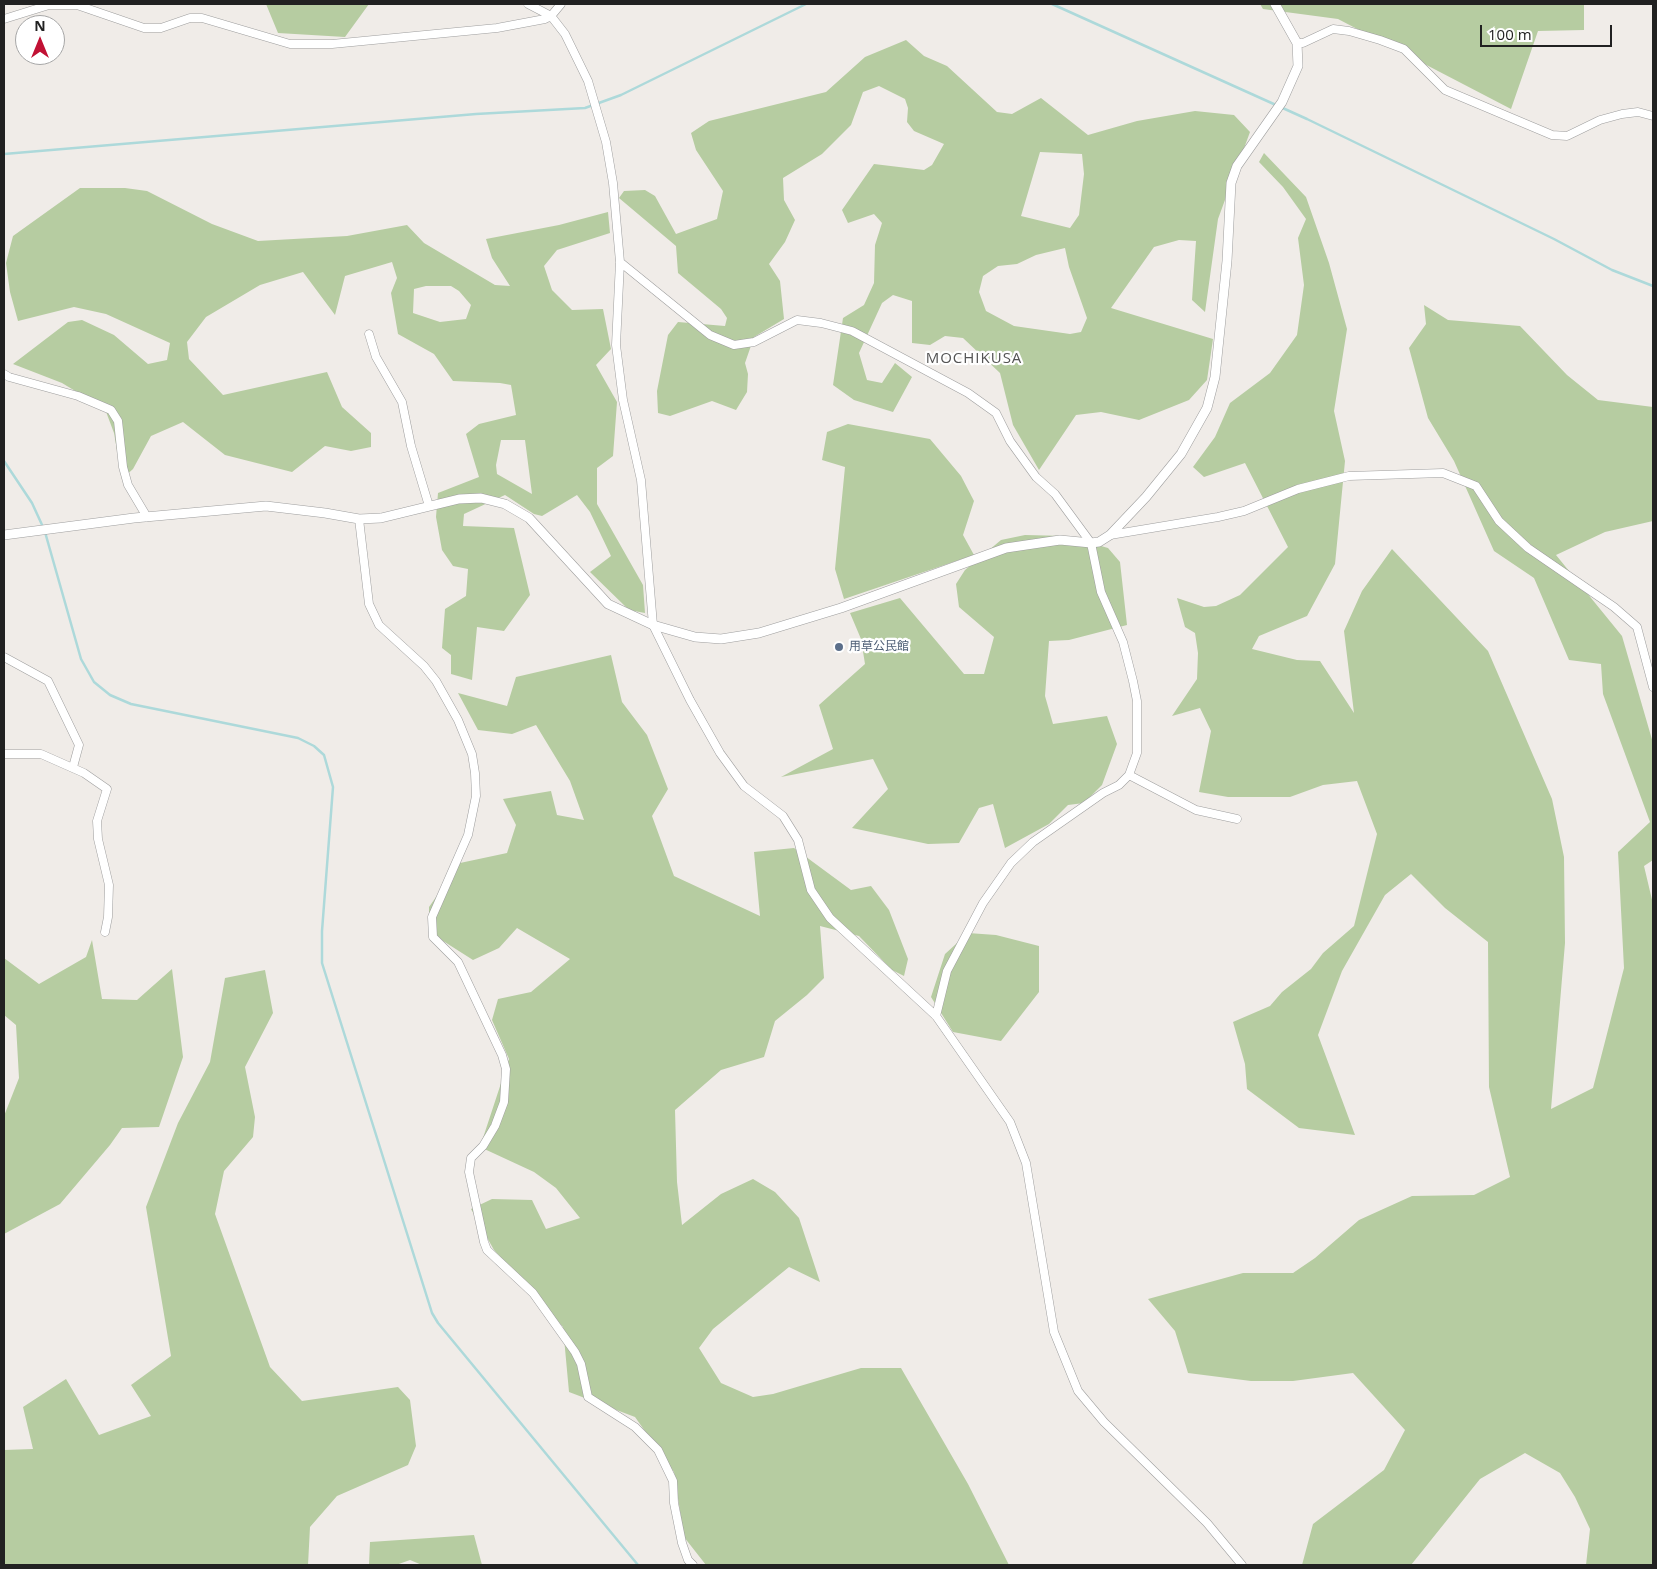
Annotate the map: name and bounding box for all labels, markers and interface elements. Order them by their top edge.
north arrow [15,15,65,65]
scale bar [1482,15,1614,47]
text: N [34,16,46,35]
text: 100 m [1488,24,1532,44]
district label: MOCHIKUSA [925,350,1023,368]
place label: 用草公民館 [849,640,909,654]
marker: 用草公民館 [833,641,845,653]

